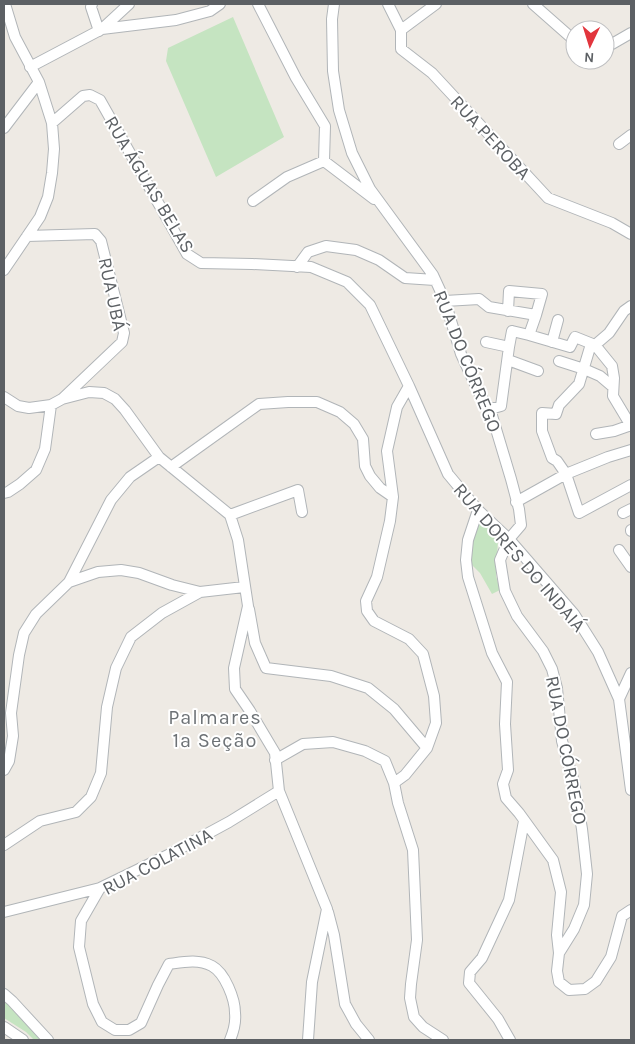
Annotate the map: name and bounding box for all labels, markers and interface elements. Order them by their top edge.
north arrow [565,20,615,70]
text: N [584,49,595,66]
street label: RUA PEROBA [446,91,535,184]
street label: RUA ÁGUAS BELAS [100,112,200,257]
street label: RUA UBÁ [94,255,132,333]
street label: RUA DO CÓRREGO [429,287,507,436]
street label: RUA DORES DO INDAIÁ [449,478,591,637]
street label: RUA DO CÓRREGO [541,674,592,826]
district label: Palmares 1ª Seção [168,706,262,752]
street label: RUA COLATINA [99,824,216,900]

